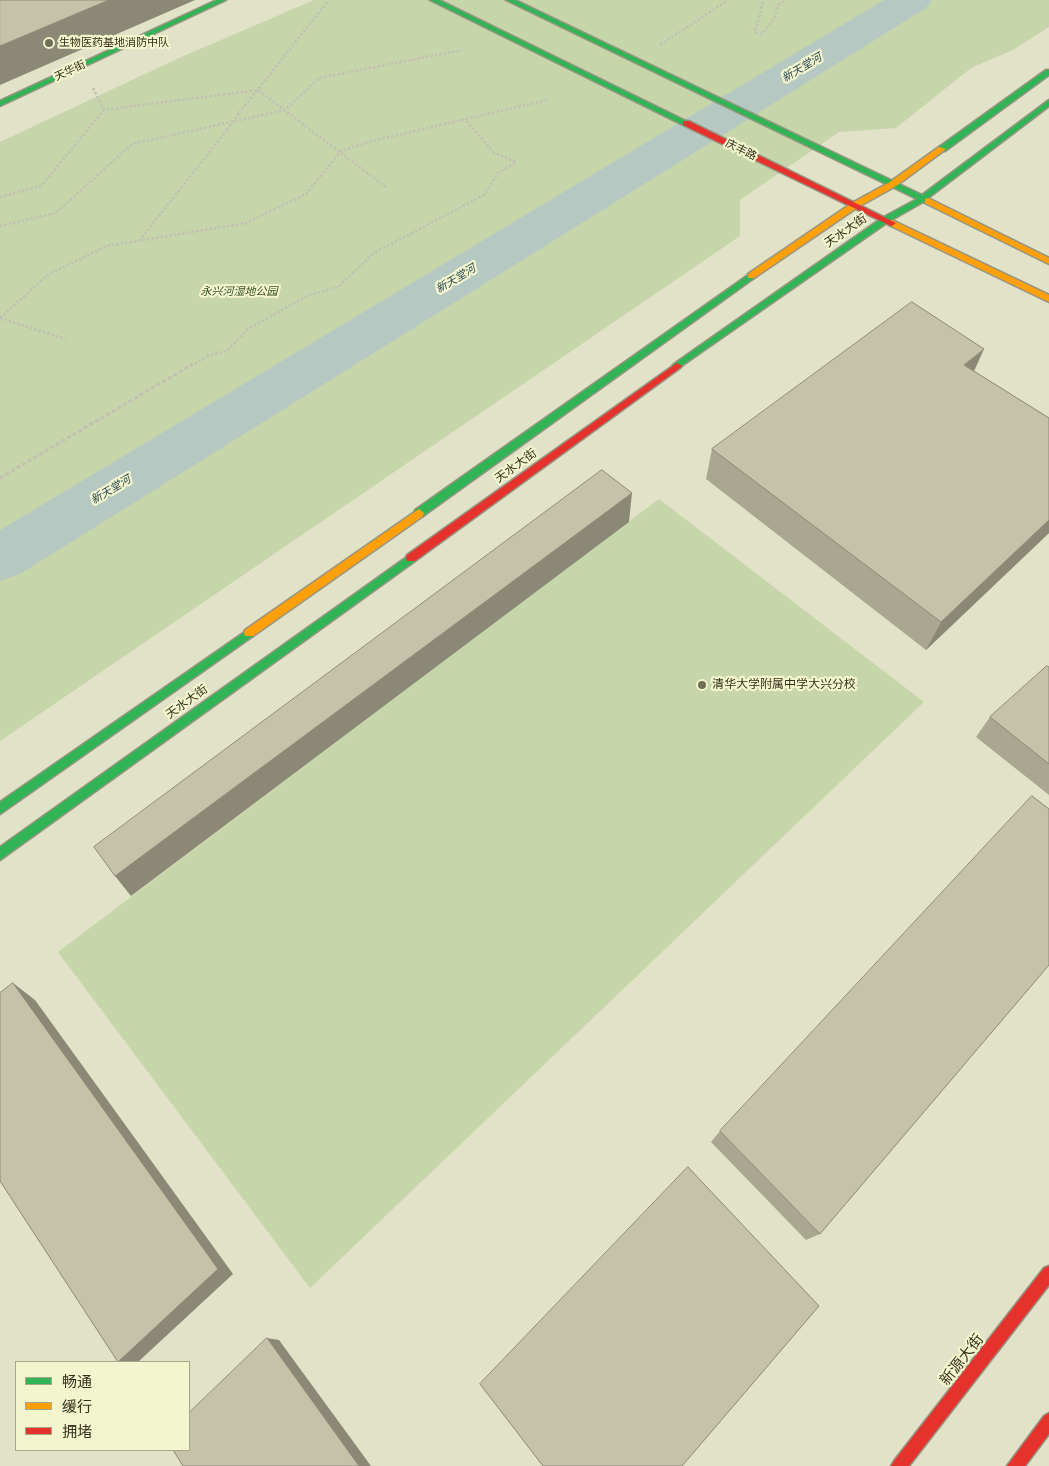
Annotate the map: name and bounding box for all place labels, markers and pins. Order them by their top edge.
place label: 生物医药基地消防中队 [59,36,169,50]
marker: 生物医药基地消防中队 [43,37,55,49]
place label: 清华大学附属中学大兴分校 [712,678,856,692]
marker: 清华大学附属中学大兴分校 [696,679,708,691]

